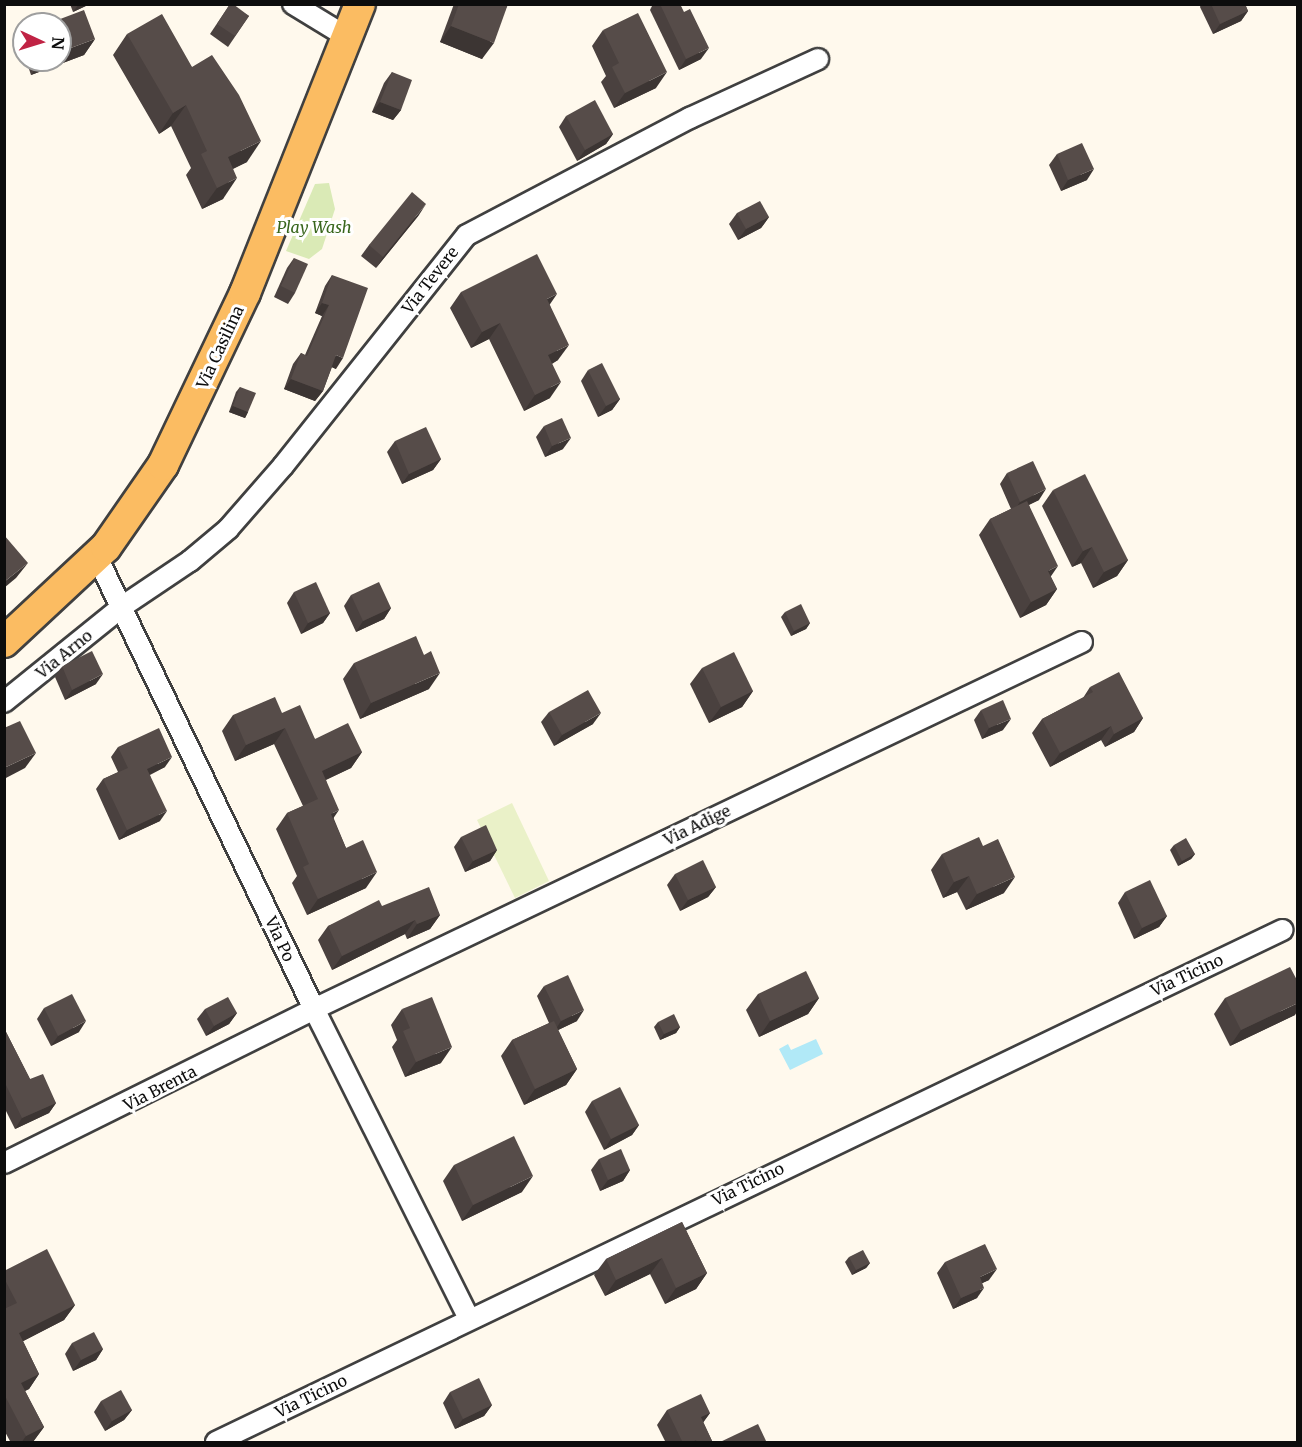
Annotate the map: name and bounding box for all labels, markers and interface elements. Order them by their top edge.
north arrow [12,12,72,72]
text: N [48,36,68,50]
park label: Play Wash [276,217,352,237]
street label: Via Tevere [398,243,462,317]
street label: Via Casilina [192,302,248,392]
street label: Via Arno [32,626,96,682]
street label: Via Adige [660,801,734,849]
street label: Via Po [261,913,299,965]
street label: Via Ticino [1148,950,1226,1000]
street label: Via Brenta [120,1061,200,1115]
street label: Via Ticino [709,1158,787,1210]
street label: Via Ticino [272,1370,350,1422]

